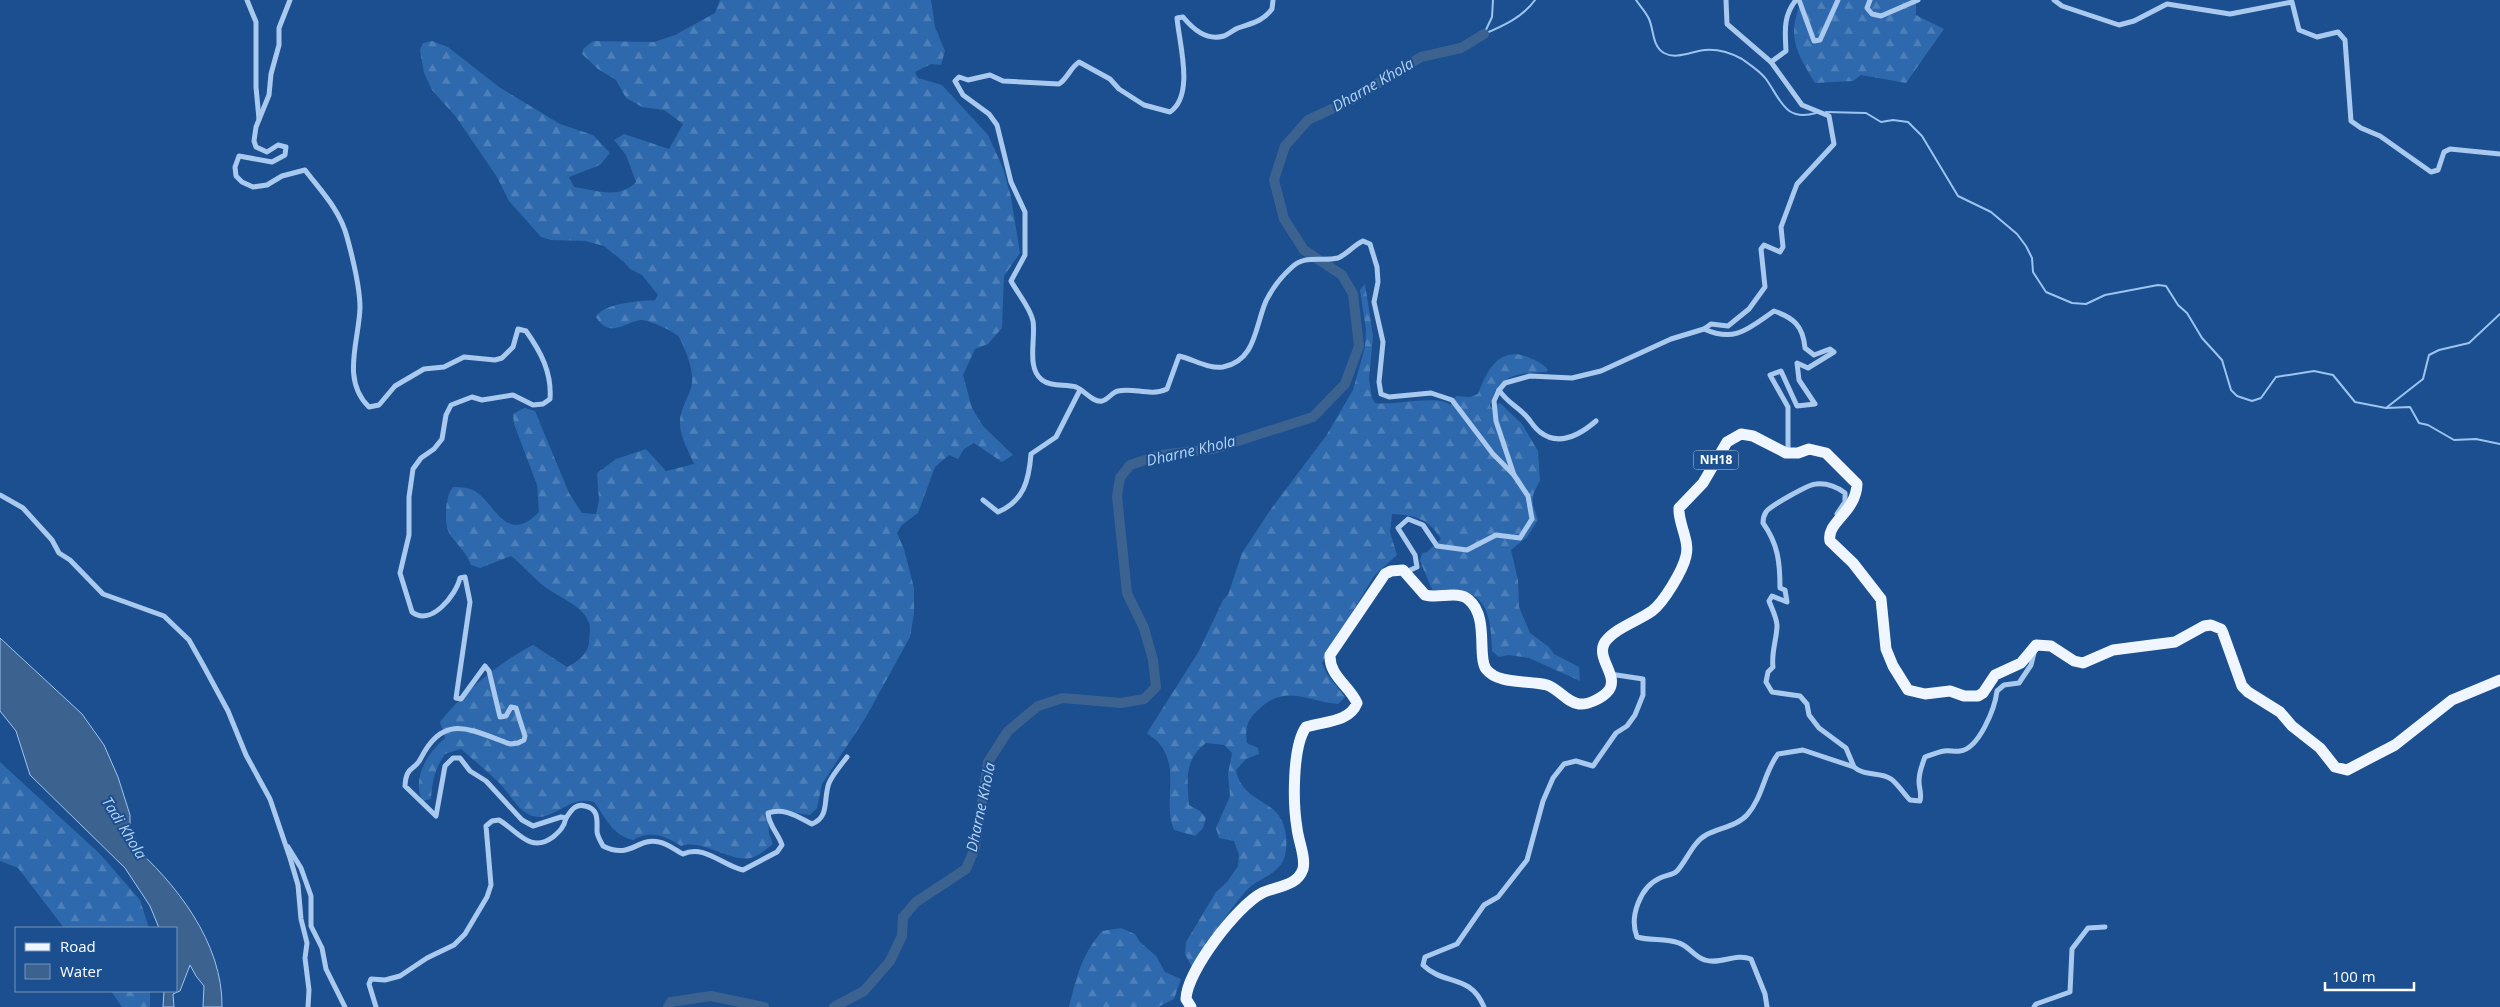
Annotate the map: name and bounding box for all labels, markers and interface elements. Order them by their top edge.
water label: Dharne Khola [1328,53,1417,116]
water label: Dharne Khola [1144,430,1238,470]
road number: NH18 [1694,450,1738,470]
water label: Dharne Khola [961,760,999,853]
water label: Tadi Khola [98,792,152,863]
legend [15,927,178,992]
text: Road [60,936,96,956]
scale bar [2325,960,2414,992]
text: Water [60,961,102,981]
text: 100 m [2332,966,2376,986]

